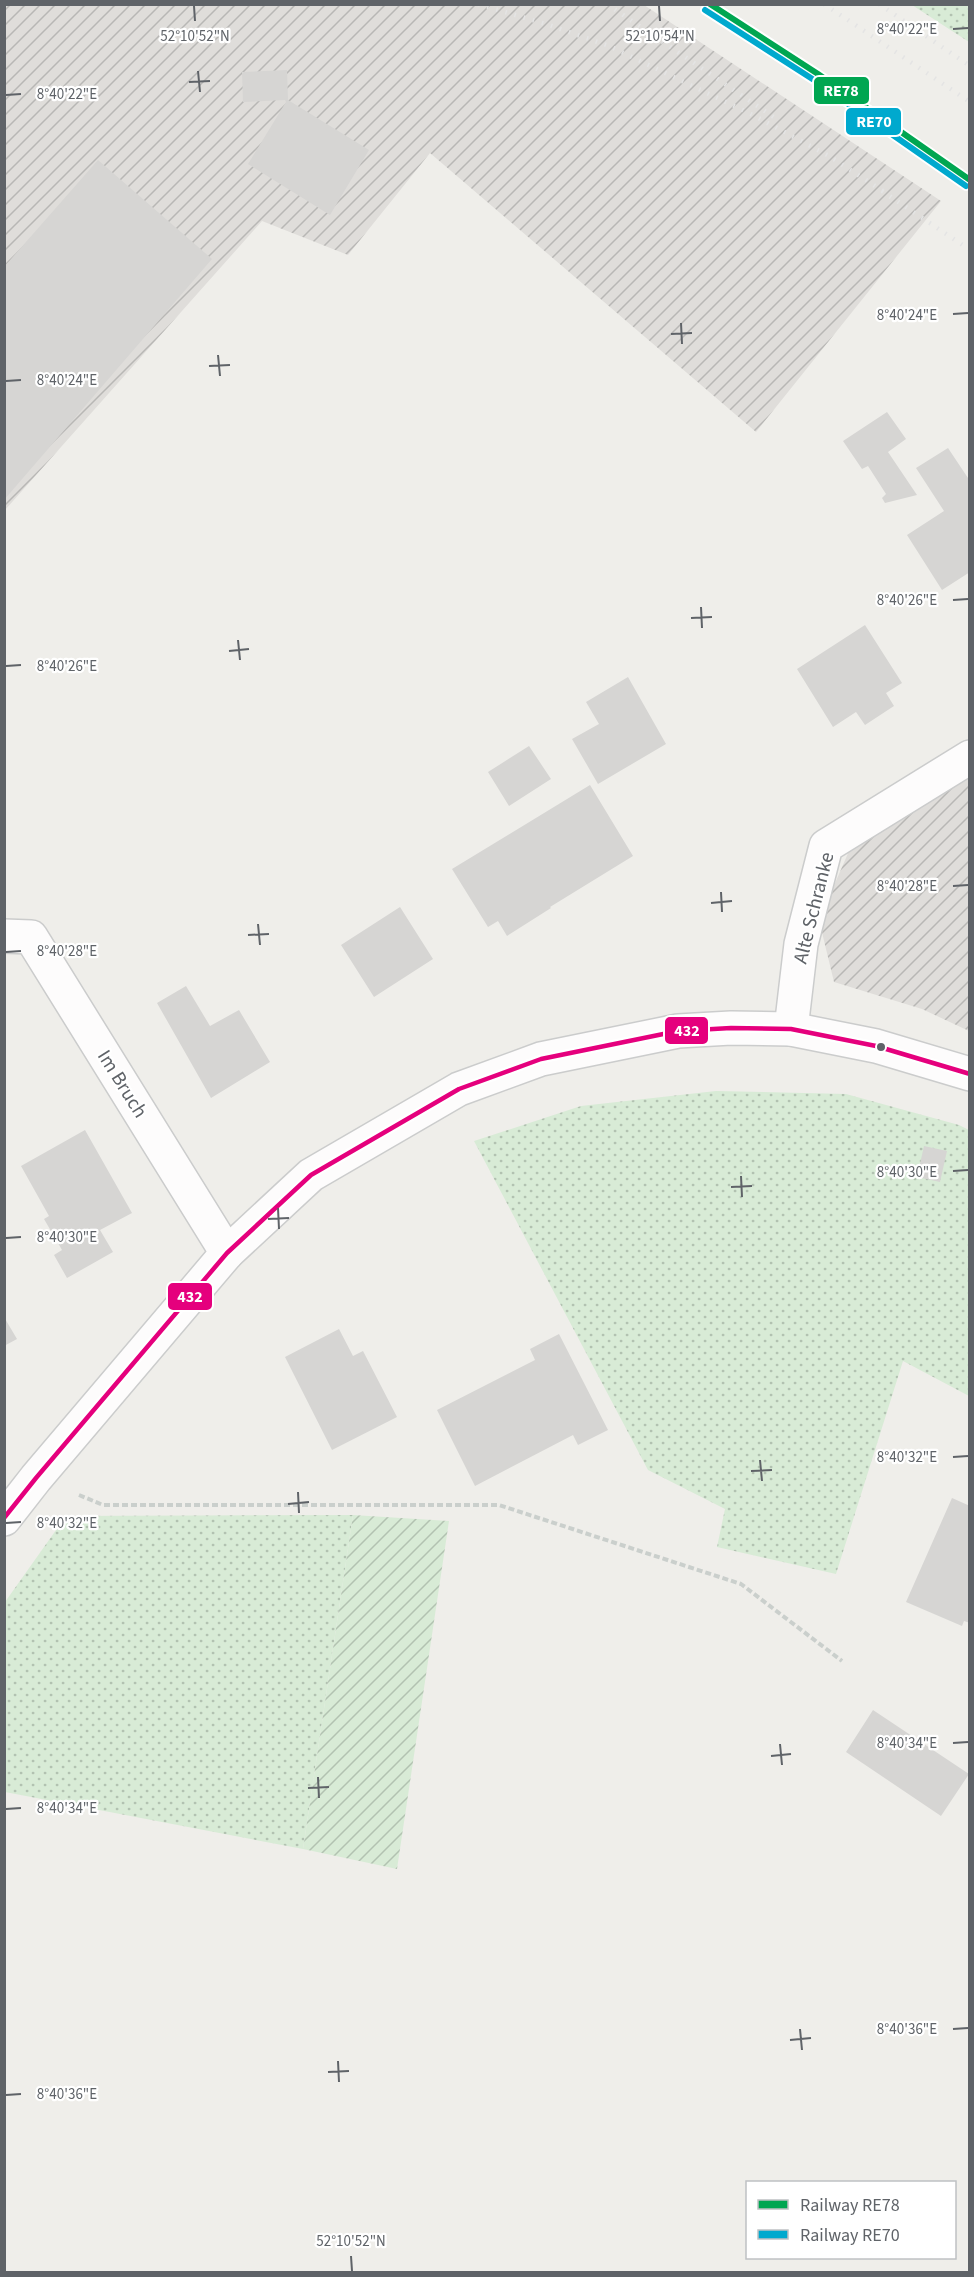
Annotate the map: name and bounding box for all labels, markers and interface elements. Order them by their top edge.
text: 8°40'22"E [877,19,937,40]
text: 52°10'52"N [160,26,230,47]
text: 52°10'54"N [625,26,695,47]
line badge: RE78 [813,76,870,105]
text: RE78 [823,80,859,102]
text: 8°40'22"E [37,84,97,105]
line badge: RE70 [845,107,902,136]
text: RE70 [856,111,892,133]
text: 8°40'24"E [877,305,937,326]
text: 8°40'24"E [37,370,97,391]
text: 8°40'26"E [877,590,937,611]
text: 8°40'26"E [37,656,97,677]
street label: Alte Schranke [787,849,841,967]
text: 8°40'28"E [877,876,937,897]
text: 8°40'28"E [37,941,97,962]
line badge: 432 [664,1016,709,1045]
text: 432 [674,1020,700,1042]
unlabelled marker [875,1041,887,1053]
street label: Im Bruch [90,1045,154,1123]
text: 8°40'30"E [877,1162,937,1183]
text: 8°40'30"E [37,1227,97,1248]
line badge: 432 [167,1282,213,1311]
text: 432 [177,1286,203,1308]
text: 8°40'32"E [877,1447,937,1468]
text: 8°40'32"E [37,1513,97,1534]
text: 8°40'34"E [877,1733,937,1754]
text: 8°40'34"E [37,1798,97,1819]
text: 8°40'36"E [877,2019,937,2040]
text: 8°40'36"E [37,2084,97,2105]
legend [746,2181,956,2259]
text: Railway RE78 [800,2193,900,2218]
text: Railway RE70 [800,2223,900,2248]
text: 52°10'52"N [316,2231,386,2252]

